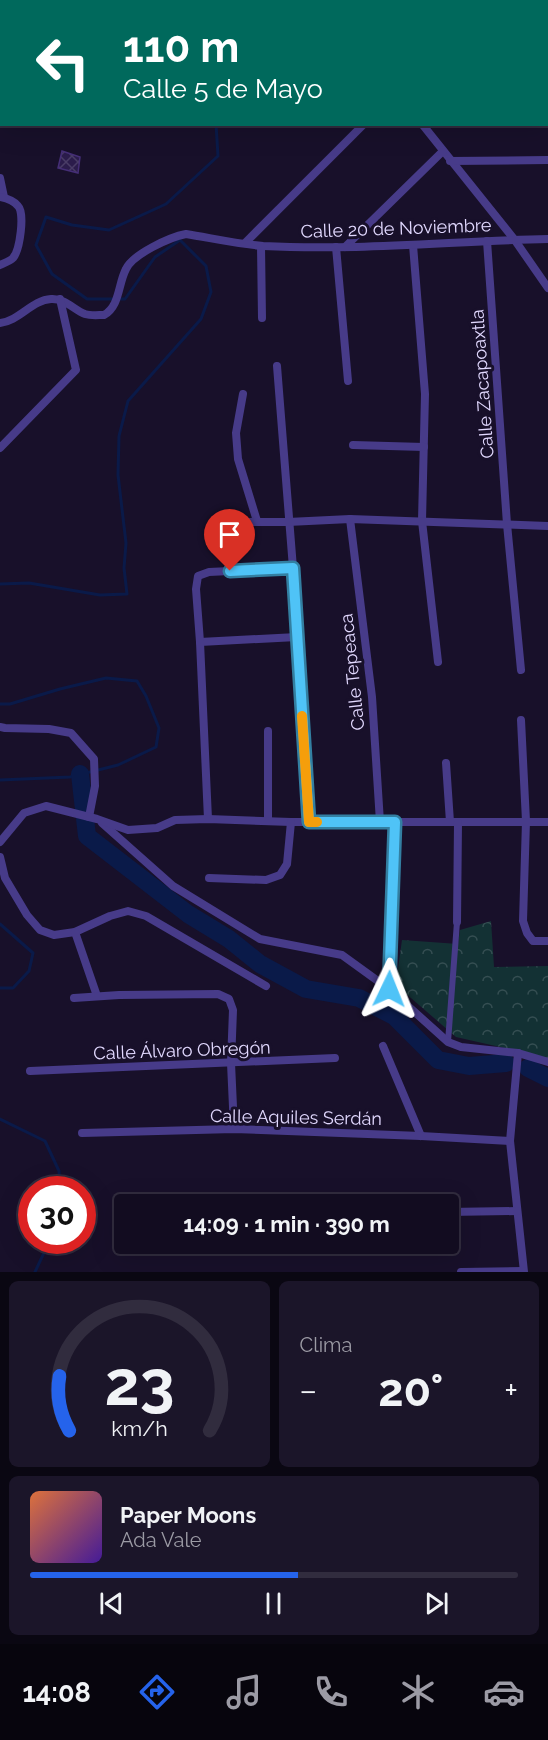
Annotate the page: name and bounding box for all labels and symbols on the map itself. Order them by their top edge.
street label: Calle 20 de Noviembre [300,214,492,242]
street label: Calle Zacapoaxtla [466,309,498,459]
pin [204,509,255,571]
street label: Calle Tepeaca [335,613,369,731]
position arrow [357,957,421,1021]
street label: Calle Álvaro Obregón [93,1035,271,1064]
street label: Calle Aquiles Serdán [210,1105,382,1129]
speed limit sign: 30 [18,1176,96,1254]

